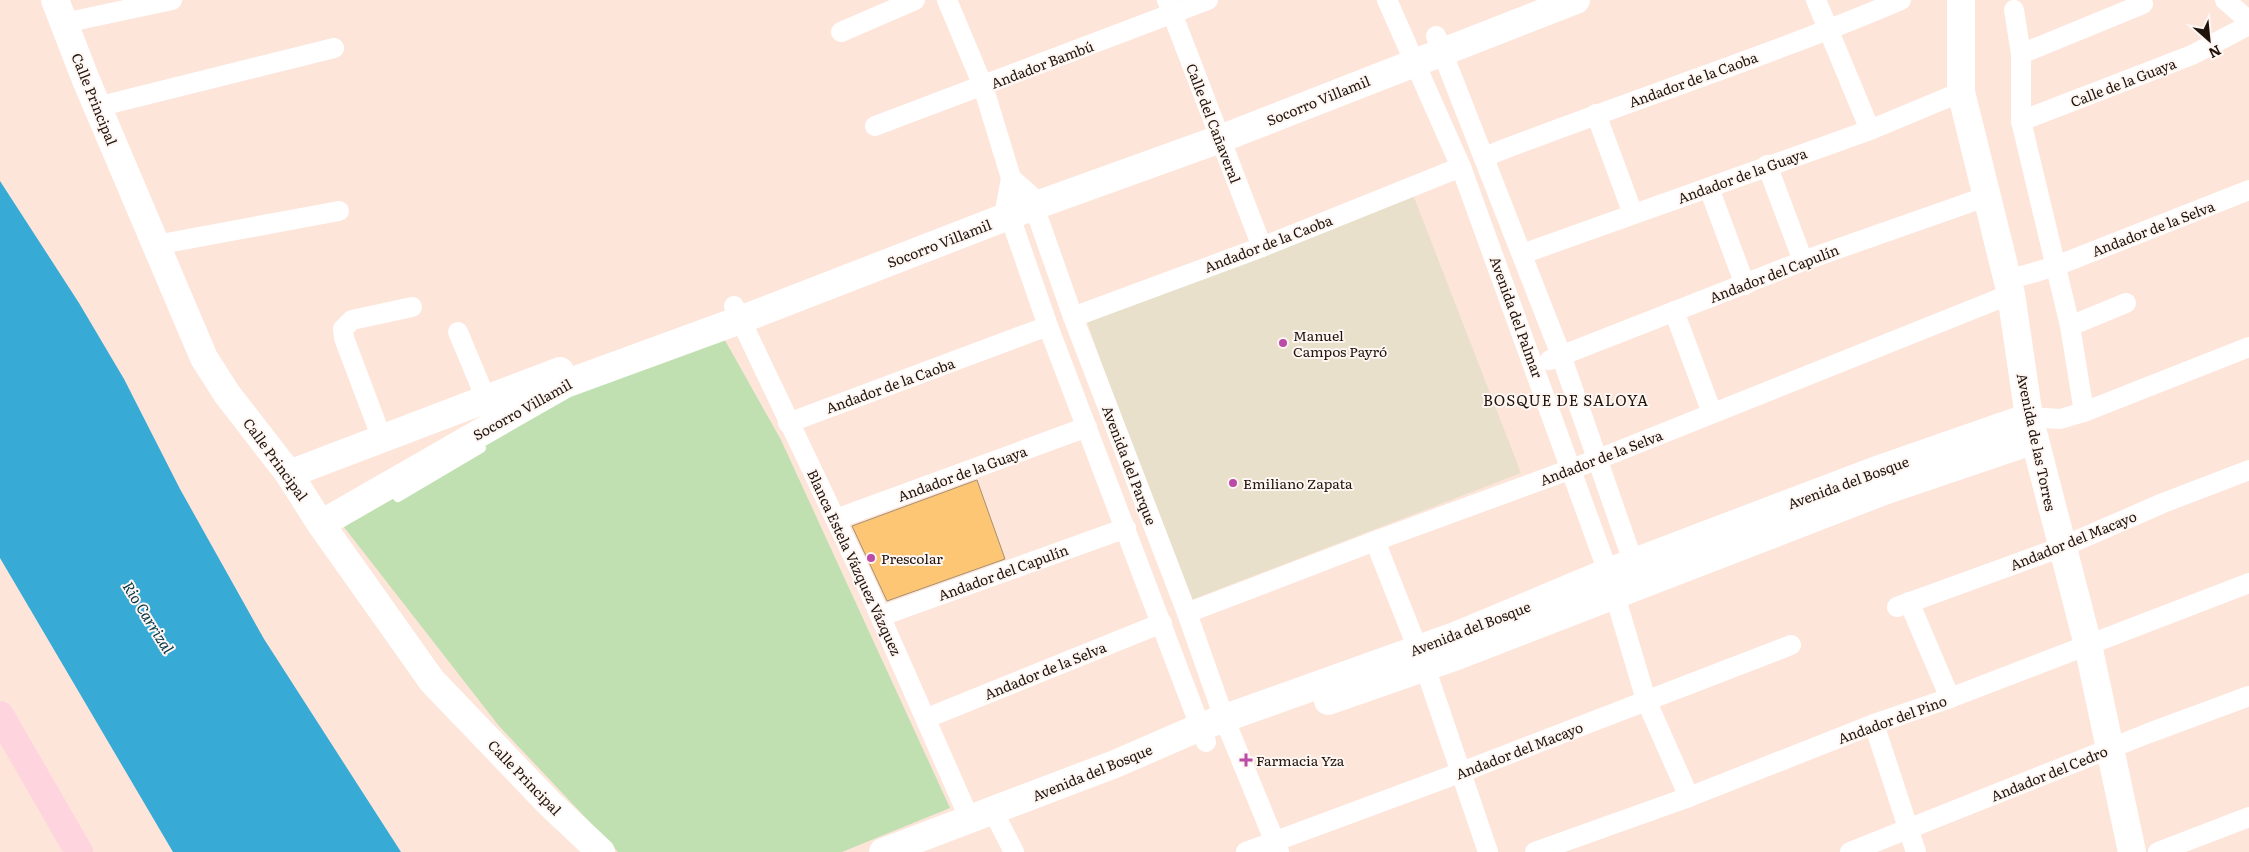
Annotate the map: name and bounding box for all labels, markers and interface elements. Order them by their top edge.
north arrow [2184,15,2234,65]
street label: Andador Bambú [988,35,1096,93]
text: N [2205,41,2225,64]
street label: Andador de la Caoba [1626,46,1761,112]
street label: Calle Principal [67,50,123,148]
street label: Calle de la Guaya [2067,53,2179,111]
street label: Calle del Cañaveral [1182,60,1246,186]
street label: Socorro Villamil [1263,70,1373,130]
street label: Andador de la Guaya [1675,142,1810,208]
street label: Andador de la Selva [2089,195,2218,261]
street label: Andador de la Caoba [1201,209,1335,277]
street label: Socorro Villamil [884,214,994,272]
street label: Andador del Capulín [1706,239,1842,307]
street label: Avenida del Palmar [1486,253,1548,381]
place label: Manuel Campos Payró [1293,325,1387,361]
marker: Manuel Campos Payró [1277,337,1289,349]
street label: Andador de la Caoba [823,352,958,418]
street label: Avenida de las Torres [2013,371,2061,513]
street label: Socorro Villamil [469,373,575,444]
district label: BOSQUE DE SALOYA [1483,388,1649,411]
street label: Avenida del Parque [1098,402,1162,528]
street label: Calle Principal [239,414,313,505]
street label: Andador de la Selva [1537,424,1666,490]
street label: Andador de la Guaya [895,440,1030,506]
street label: Avenida del Bosque [1784,451,1912,513]
street label: Blanca Estela Vázquez Vázquez [803,466,907,658]
place label: Emiliano Zapata [1243,473,1353,493]
marker: Emiliano Zapata [1227,477,1239,489]
street label: Andador del Macayo [2007,505,2139,575]
street label: Andador del Capulín [935,539,1071,605]
place label: Prescolar [881,548,943,568]
marker: Prescolar [865,552,877,564]
water label: Rio Carrizal [118,576,181,658]
street label: Avenida del Bosque [1407,596,1533,660]
street label: Andador de la Selva [981,636,1109,704]
street label: Andador del Pino [1835,690,1949,748]
street label: Andador del Macayo [1452,716,1586,784]
street label: Calle Principal [484,735,566,819]
street label: Avenida del Bosque [1029,739,1155,805]
street label: Andador del Cedro [1988,740,2110,806]
place label: Farmacia Yza [1256,750,1345,770]
marker: Farmacia Yza [1240,754,1252,766]

